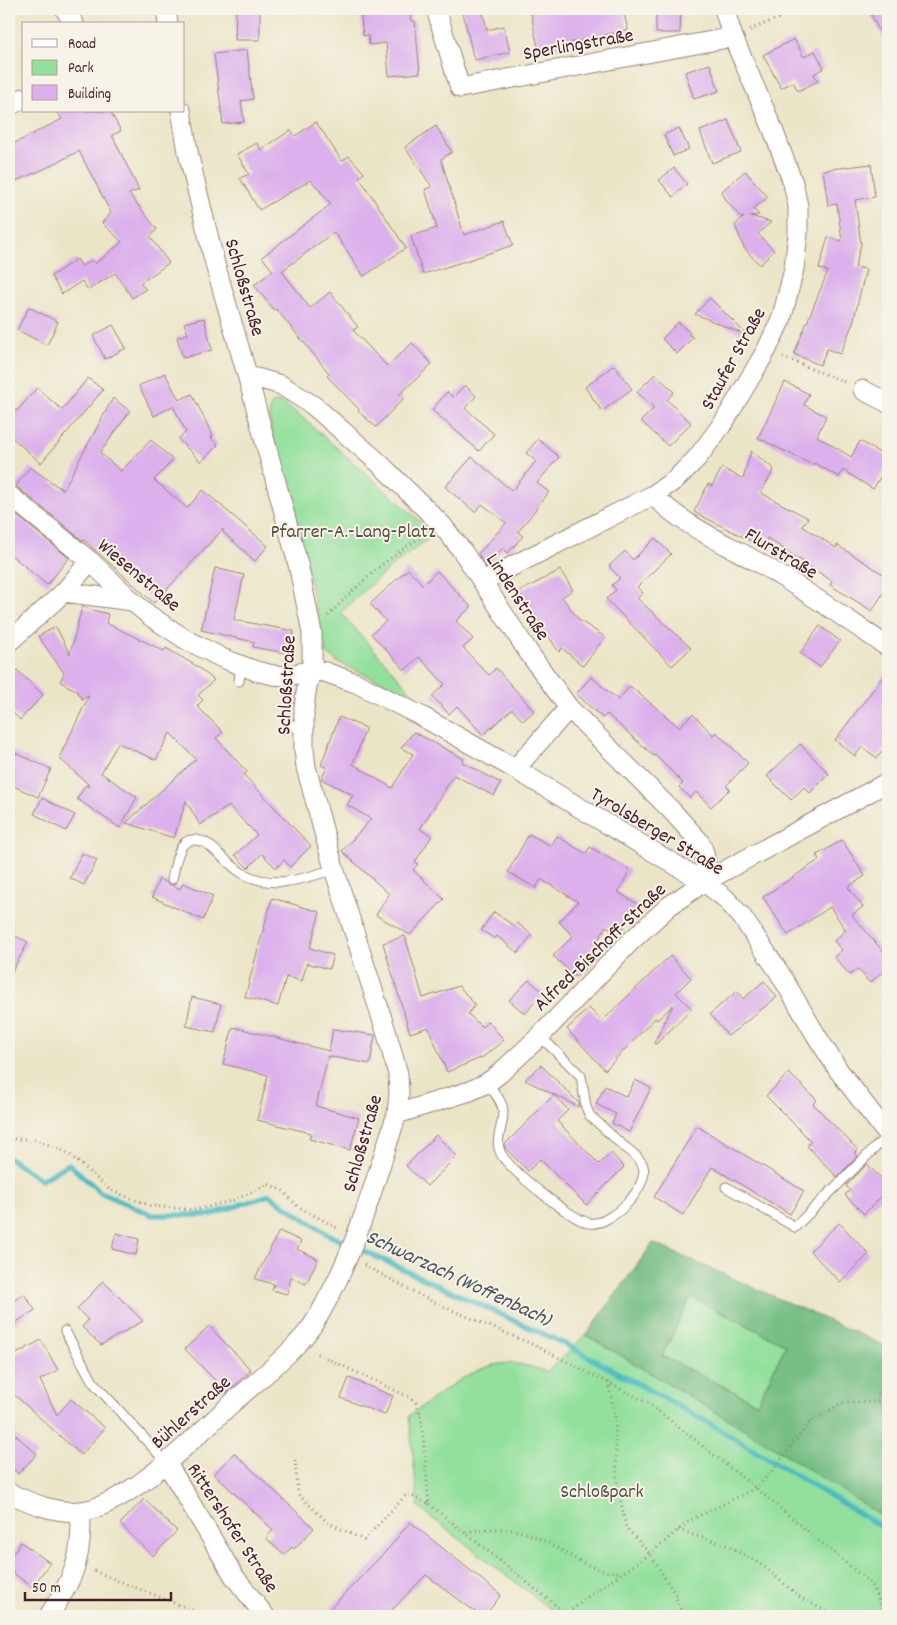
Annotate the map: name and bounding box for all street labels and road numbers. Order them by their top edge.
street label: Sperlingstraße [521,22,636,69]
street label: Schloßstraße [216,236,270,340]
street label: Staufer Straße [695,303,774,416]
street label: Flurstraße [739,522,822,587]
street label: Wiesenstraße [90,533,186,620]
street label: Lindenstraße [478,548,555,647]
street label: Schloßstraße [271,634,305,736]
street label: Tyrolsberger Straße [584,782,729,884]
street label: Alfred-Bischoff-Straße [529,877,674,1019]
street label: Schloßstraße [337,1092,391,1196]
street label: Bühlerstraße [146,1370,238,1457]
street label: Rittershofer Straße [179,1458,284,1599]

